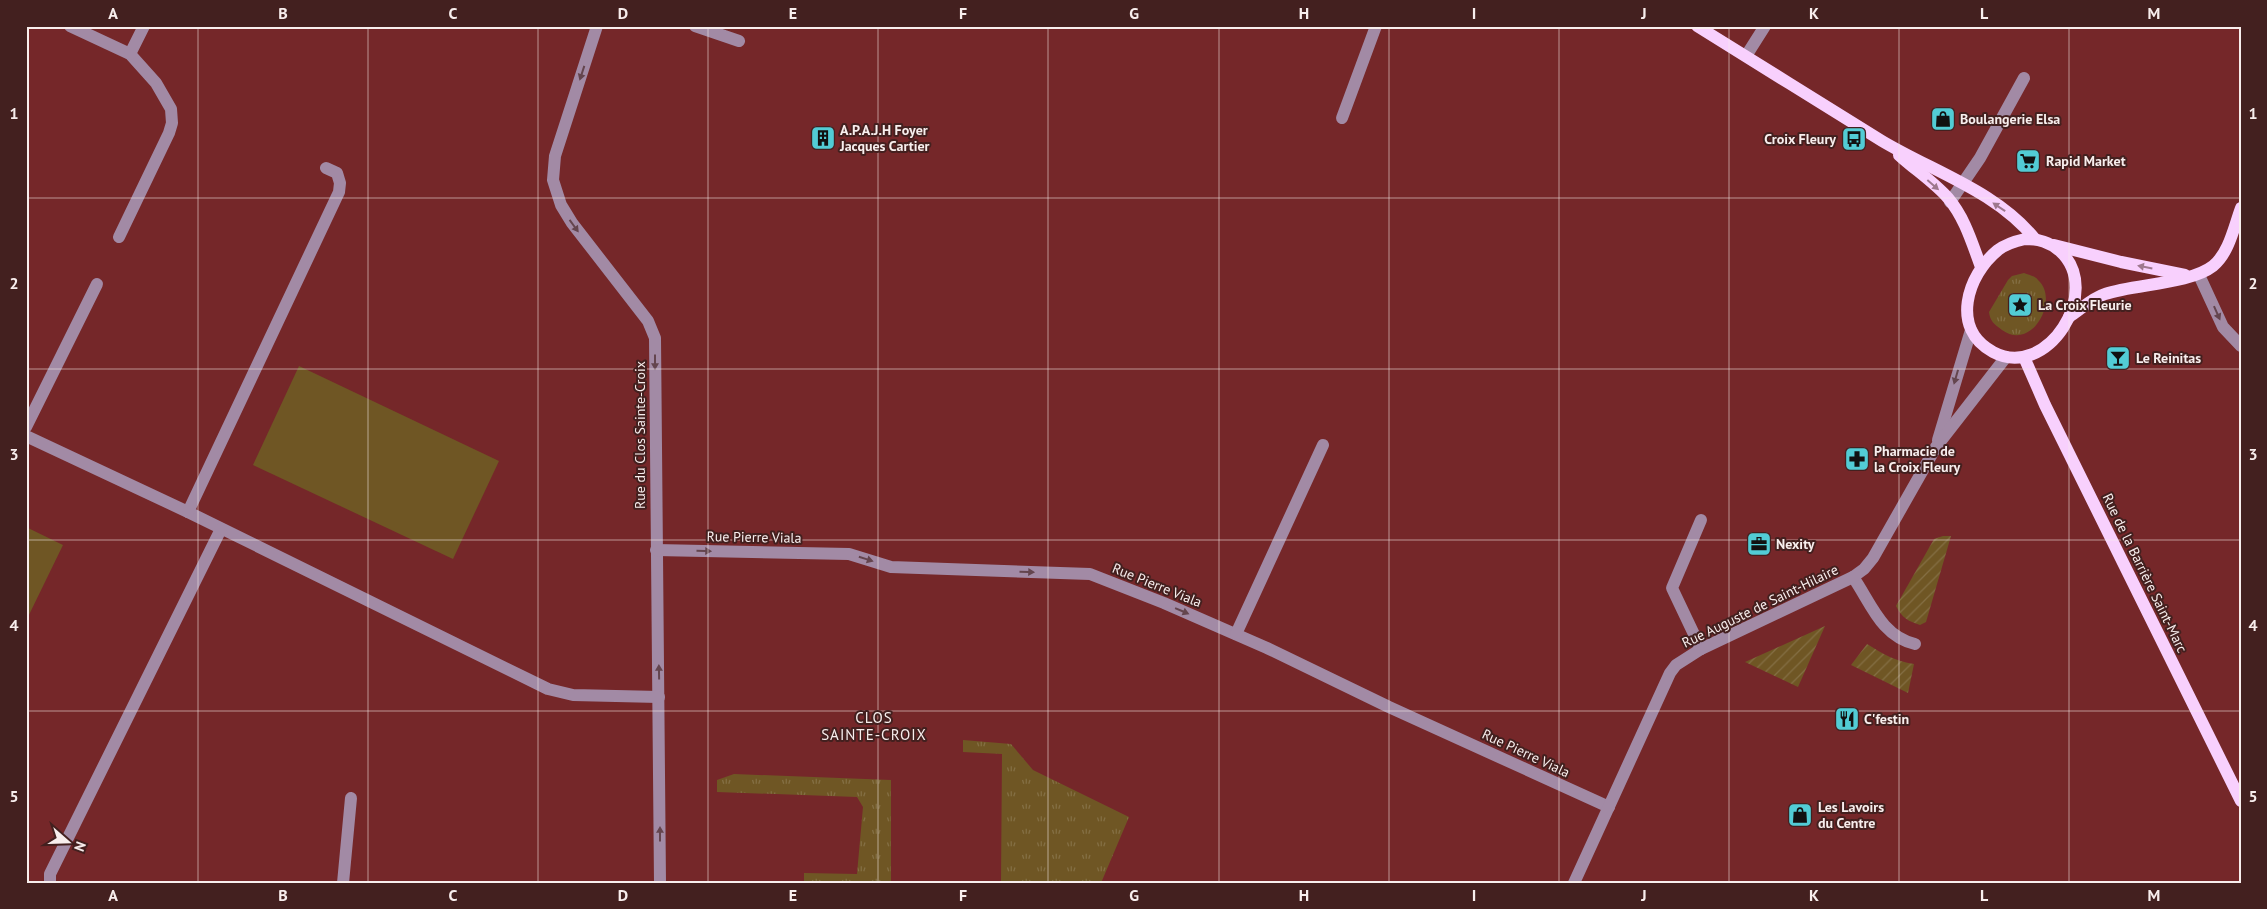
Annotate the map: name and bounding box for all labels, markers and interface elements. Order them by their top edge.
text: A [108,3,118,23]
text: B [278,3,288,23]
text: C [449,3,458,23]
text: D [618,3,628,23]
text: E [789,3,797,23]
text: F [959,3,967,23]
text: G [1129,3,1139,23]
text: H [1299,3,1309,23]
text: I [1472,3,1476,23]
text: J [1640,3,1647,23]
text: K [1809,3,1819,23]
text: L [1980,3,1989,23]
text: M [2148,3,2160,23]
one-way arrow [578,65,585,80]
text: 1 [9,103,19,123]
text: 1 [2248,103,2258,123]
shop icon: Boulangerie Elsa [1930,106,1956,132]
place label: Boulangerie Elsa [1960,110,2060,128]
place label: A.P.A.J.H Foyer Jacques Cartier [839,121,930,155]
building icon: A.P.A.J.H Foyer Jacques Cartier [810,125,836,151]
bus stop icon: Croix Fleury [1841,126,1867,152]
place label: Croix Fleury [1764,130,1836,148]
supermarket icon: Rapid Market [2015,148,2041,174]
place label: Rapid Market [2046,152,2126,170]
one-way arrow [1927,179,1939,191]
one-way arrow [1992,202,2005,212]
one-way arrow [569,219,579,232]
one-way arrow [2137,262,2153,270]
text: 2 [9,273,19,293]
text: 2 [2248,273,2258,293]
place icon: La Croix Fleurie [2007,292,2033,318]
place label: La Croix Fleurie [2038,296,2132,314]
one-way arrow [2213,306,2221,320]
bar icon: Le Reinitas [2105,345,2131,371]
place label: Le Reinitas [2136,349,2201,367]
one-way arrow [651,354,659,370]
street label: Rue du Clos Sainte-Croix [631,361,649,509]
one-way arrow [1952,369,1960,384]
place label: Pharmacie de la Croix Fleury [1874,442,1961,476]
text: 3 [9,444,19,464]
text: 3 [2248,444,2258,464]
pharmacy icon: Pharmacie de la Croix Fleury [1844,446,1870,472]
street label: Rue de la Barrière Saint-Marc [2099,490,2191,656]
street label: Rue Pierre Viala [706,527,802,547]
office icon: Nexity [1746,531,1772,557]
place label: Nexity [1776,535,1815,553]
one-way arrow [697,547,713,555]
one-way arrow [859,556,874,564]
street label: Rue Pierre Viala [1110,559,1204,611]
street label: Rue Auguste de Saint-Hilaire [1679,560,1841,652]
one-way arrow [1019,568,1035,576]
one-way arrow [1175,608,1189,616]
text: 4 [9,615,19,635]
text: 4 [2248,615,2258,635]
one-way arrow [655,663,663,679]
restaurant icon: C'festin [1834,706,1860,732]
district label: CLOS SAINTE-CROIX [821,708,927,744]
place label: C'festin [1864,710,1909,728]
street label: Rue Pierre Viala [1479,725,1573,781]
text: 5 [9,786,19,806]
text: 5 [2248,786,2258,806]
place label: Les Lavoirs du Centre [1818,798,1884,832]
shop icon: Les Lavoirs du Centre [1787,802,1813,828]
north arrow [42,816,92,866]
one-way arrow [656,826,664,842]
text: N [70,839,90,854]
text: A [108,885,118,905]
text: B [278,885,288,905]
text: C [449,885,458,905]
text: D [618,885,628,905]
text: E [789,885,797,905]
text: F [959,885,967,905]
text: G [1129,885,1139,905]
text: H [1299,885,1309,905]
text: I [1472,885,1476,905]
text: J [1640,885,1647,905]
text: K [1809,885,1819,905]
text: L [1980,885,1989,905]
text: M [2148,885,2160,905]

